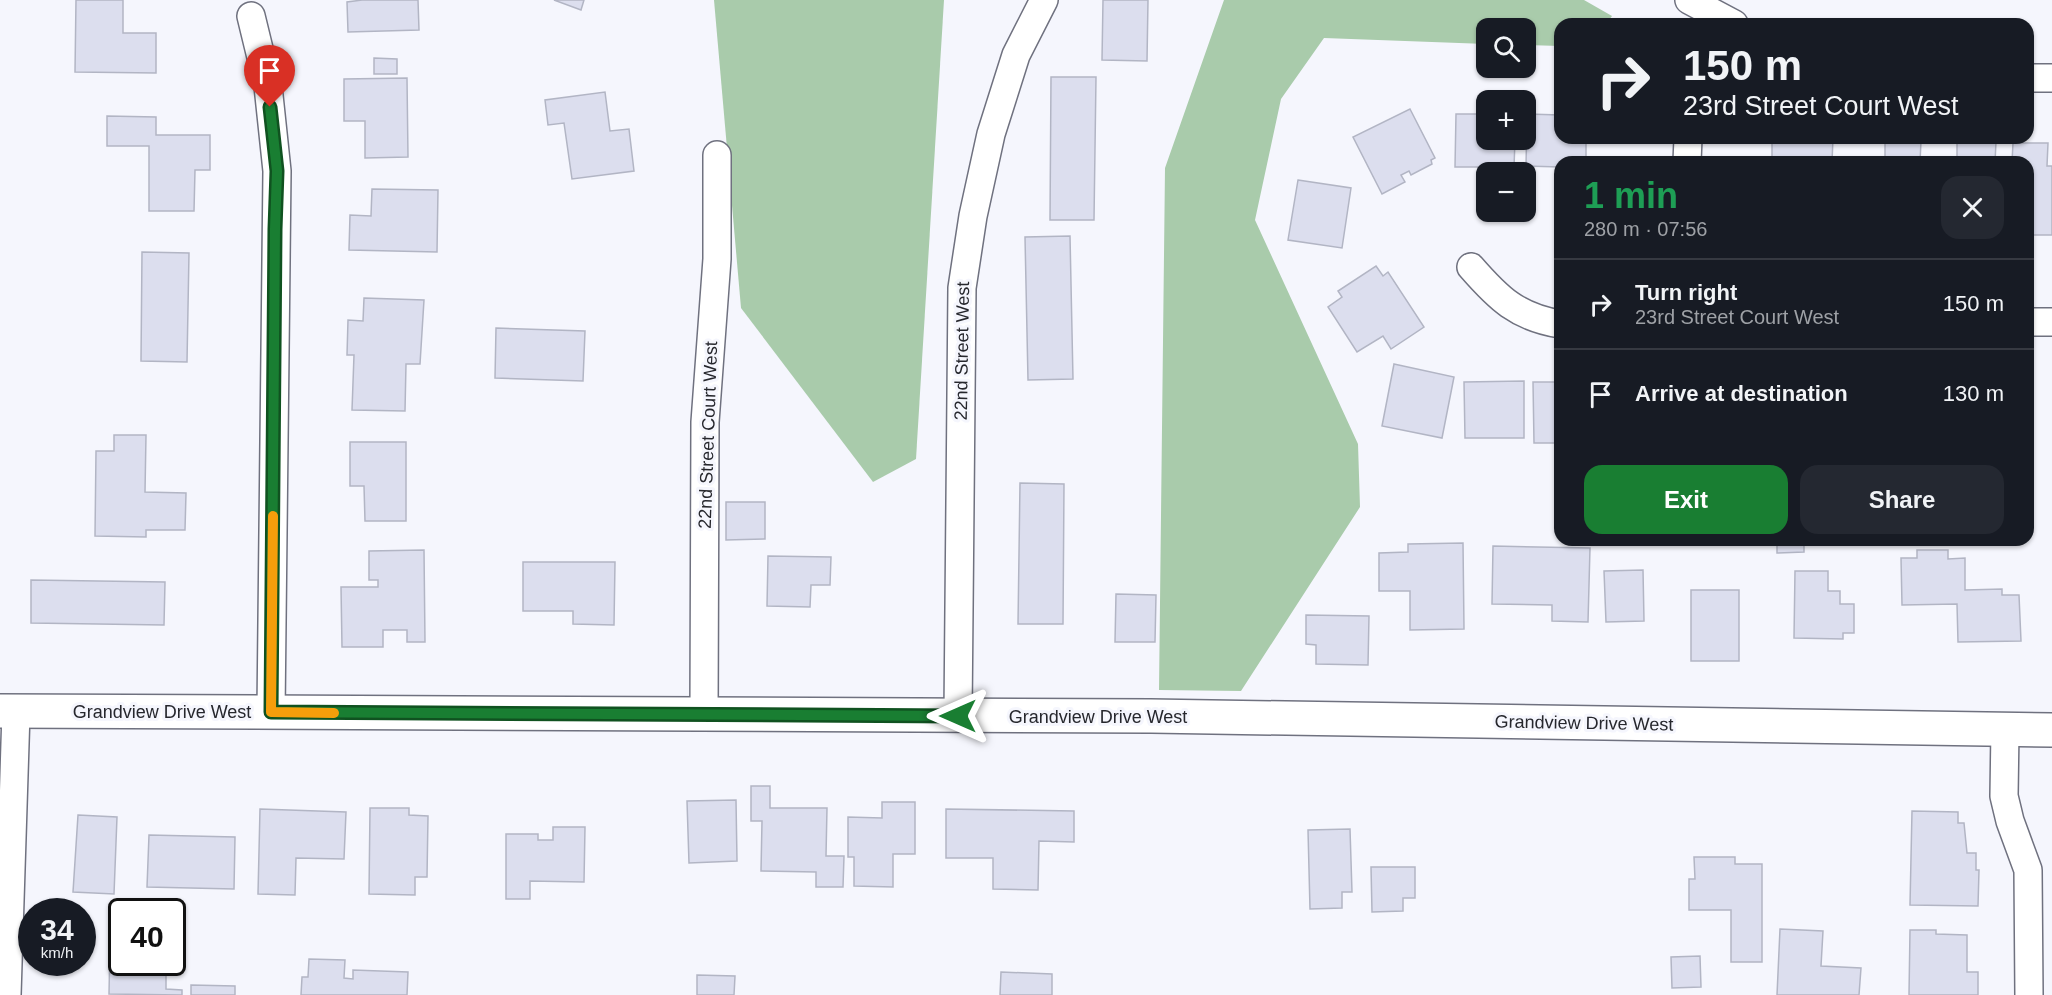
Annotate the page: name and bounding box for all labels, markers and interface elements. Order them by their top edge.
map controls [1476,18,1536,222]
button: search [1476,18,1536,78]
icon: right [1584,42,1662,120]
text: 150 m [1683,42,1802,89]
pin [244,45,295,107]
icon: arrive [253,54,286,87]
button: + [1476,90,1536,150]
text: 23rd Street Court West [1683,91,1959,121]
button: − [1476,162,1536,222]
text: 1 min [1584,175,1678,216]
button: close [1941,176,2004,239]
text: 280 m · 07:56 [1584,218,1707,240]
text: Turn right [1635,280,1737,305]
street label: 22nd Street West [951,281,973,421]
icon: right [1584,288,1617,321]
text: 150 m [1943,291,2004,316]
text: 23rd Street Court West [1635,306,1839,328]
street label: 22nd Street Court West [695,341,721,529]
icon: arrive [1584,378,1617,411]
text: Arrive at destination [1635,381,1848,406]
text: 130 m [1943,381,2004,406]
button: Exit [1584,465,1788,534]
button: Share [1800,465,2004,534]
position arrow [926,684,990,748]
street label: Grandview Drive West [73,702,251,722]
street label: Grandview Drive West [1009,707,1187,727]
street label: Grandview Drive West [1494,711,1674,735]
speed limit sign: 40 [108,898,186,976]
text: 34 [40,913,74,946]
text: km/h [41,944,73,961]

